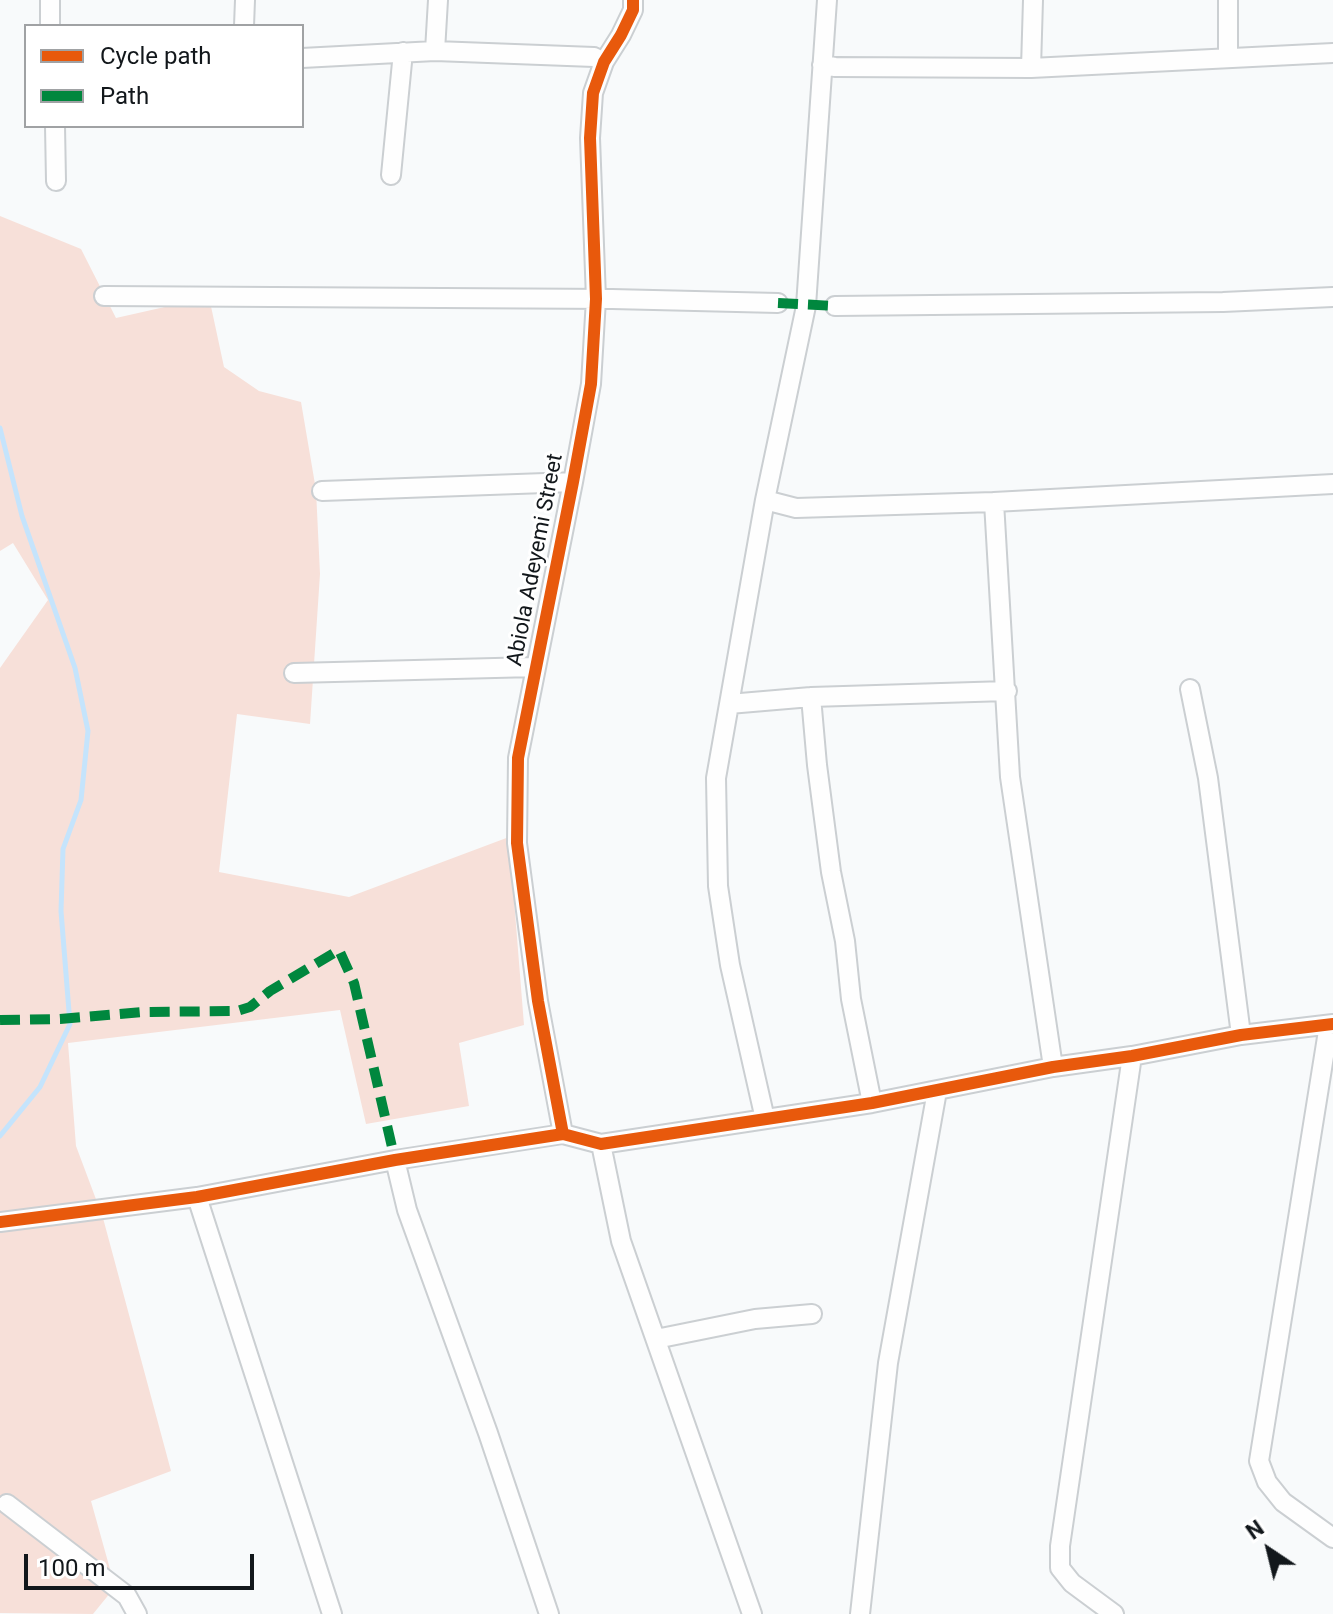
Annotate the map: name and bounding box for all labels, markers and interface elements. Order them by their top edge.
legend [24,24,304,128]
text: Cycle path [100,42,212,70]
text: Path [100,82,149,110]
street label: Abiola Adeyemi Street [502,452,570,668]
north arrow [1229,1510,1309,1590]
text: N [1241,1515,1268,1545]
scale bar [28,1538,258,1588]
text: 100 m [38,1554,105,1582]

